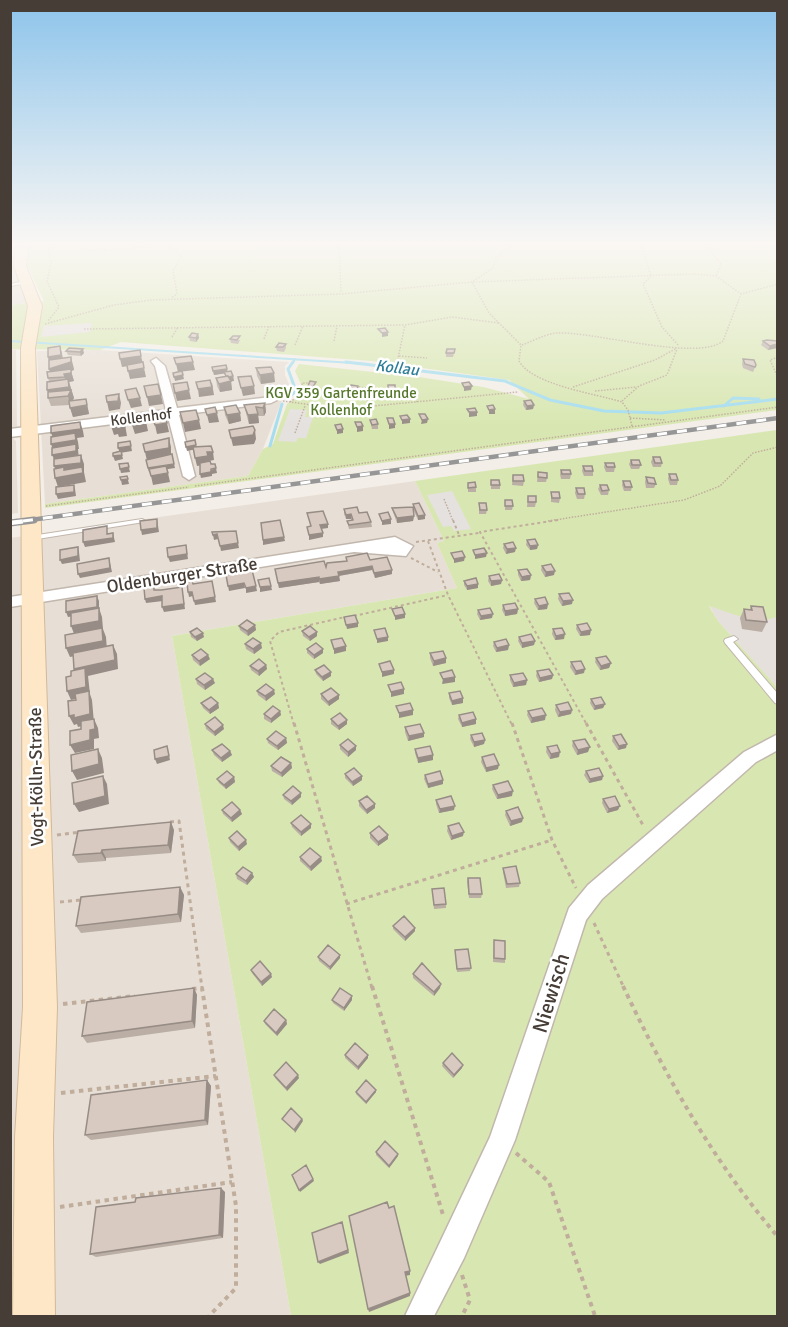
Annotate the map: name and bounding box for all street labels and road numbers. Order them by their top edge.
street label: Kollenhof [109,404,174,430]
street label: Oldenburger Straße [105,552,259,598]
street label: Vogt-Kölln-Straße [24,707,48,847]
street label: Niewisch [527,950,575,1036]

